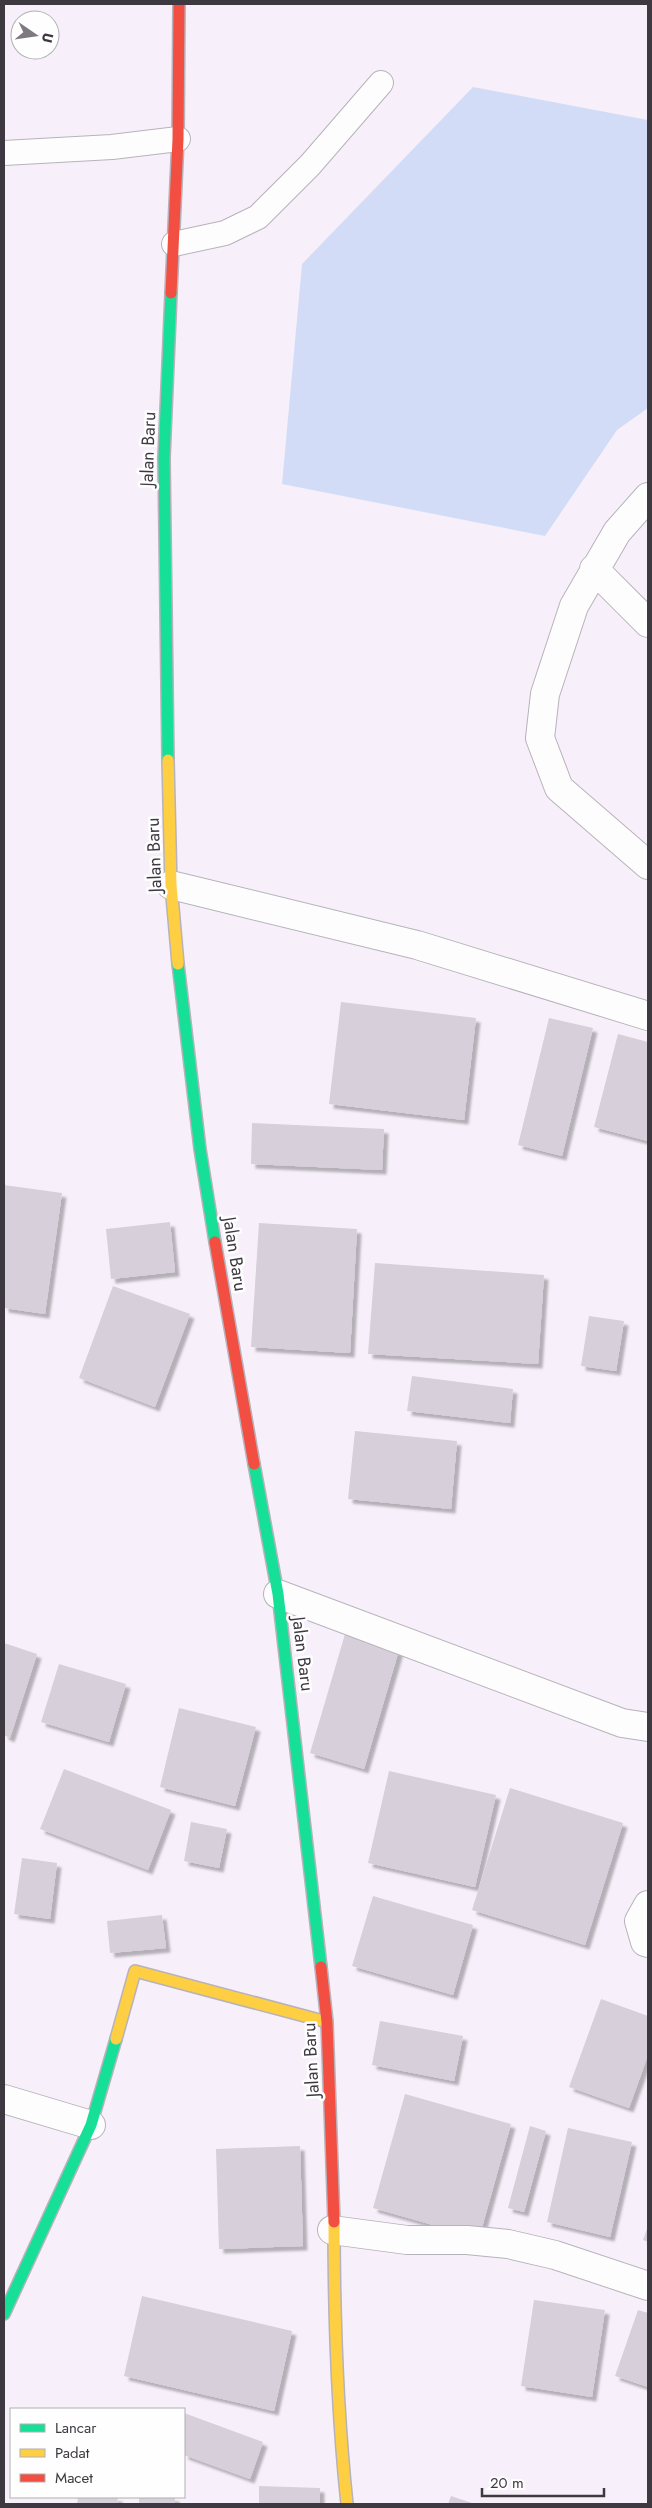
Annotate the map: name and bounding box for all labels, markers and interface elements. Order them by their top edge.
north arrow [10,10,60,60]
text: U [37,31,59,45]
street label: Jalan Baru [134,411,162,489]
street label: Jalan Baru [140,817,168,895]
street label: Jalan Baru [216,1213,254,1293]
street label: Jalan Baru [285,1613,320,1693]
street label: Jalan Baru [296,2022,326,2100]
legend [10,2408,185,2498]
text: Lancar [55,2417,97,2439]
text: Padat [55,2442,90,2464]
scale bar [482,2466,604,2498]
text: Macet [55,2467,93,2489]
text: 20 m [490,2472,524,2494]

